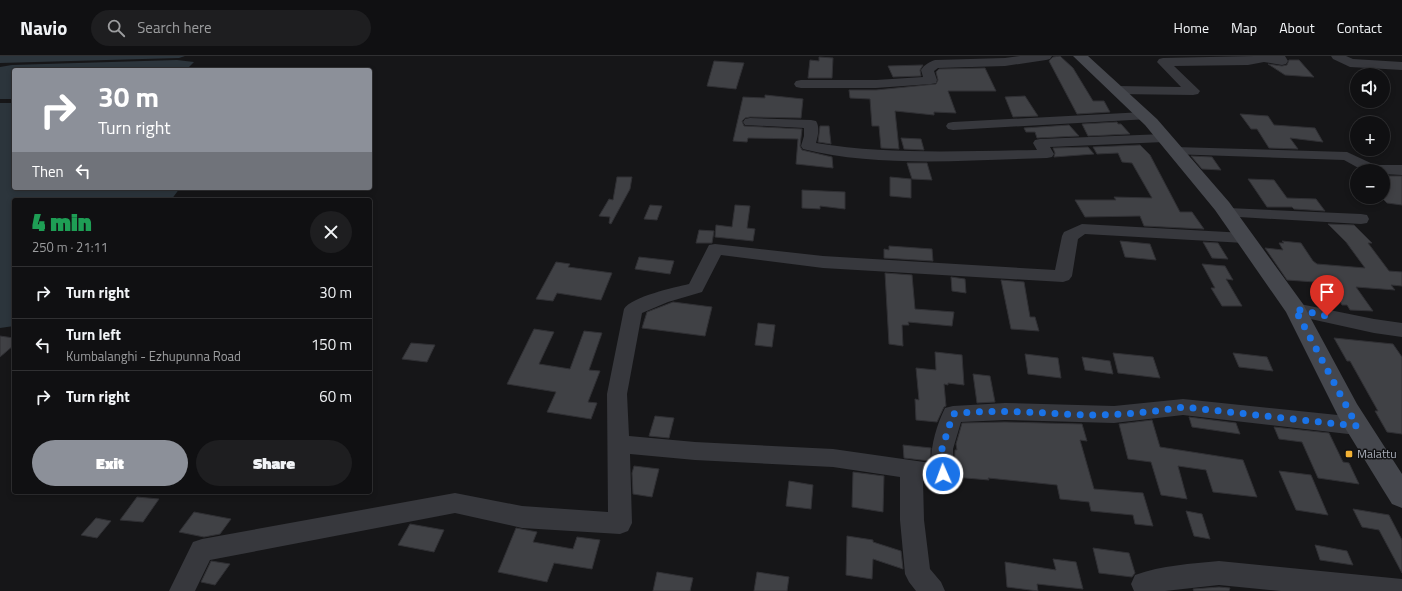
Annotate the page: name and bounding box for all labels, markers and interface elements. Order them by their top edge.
search box [91,10,371,46]
text: Navio [20,13,67,42]
text: Search here [137,16,212,39]
icon: search [105,17,127,39]
text: Home [1174,17,1209,38]
text: Map [1231,17,1257,38]
text: About [1279,17,1315,38]
text: Contact [1337,17,1382,38]
map controls [1350,68,1390,204]
button: sound [1350,68,1390,108]
text: 30 m [98,75,159,118]
icon: right [32,84,84,136]
text: Turn right [98,114,171,141]
button: + [1350,116,1390,156]
text: Then [32,160,64,183]
icon: left [72,160,94,182]
button: − [1350,164,1390,204]
text: 4 min [32,204,92,240]
button: close [310,211,352,253]
text: 250 m · 21:11 [32,237,108,257]
pin [1310,275,1344,316]
text: Turn right [66,281,130,304]
text: 30 m [319,281,352,304]
icon: arrive [1316,281,1338,303]
icon: right [32,282,54,304]
text: Turn left [66,323,121,346]
text: 150 m [311,333,352,356]
icon: left [32,334,54,356]
text: Kumbalanghi - Ezhupunna Road [66,346,241,366]
text: Turn right [66,385,130,408]
text: 60 m [319,385,352,408]
icon: right [32,386,54,408]
button: Exit [32,440,188,486]
button: Share [196,440,352,486]
place label: Malattu [1357,444,1397,463]
marker: Malattu [1344,449,1354,459]
position arrow [922,453,964,495]

